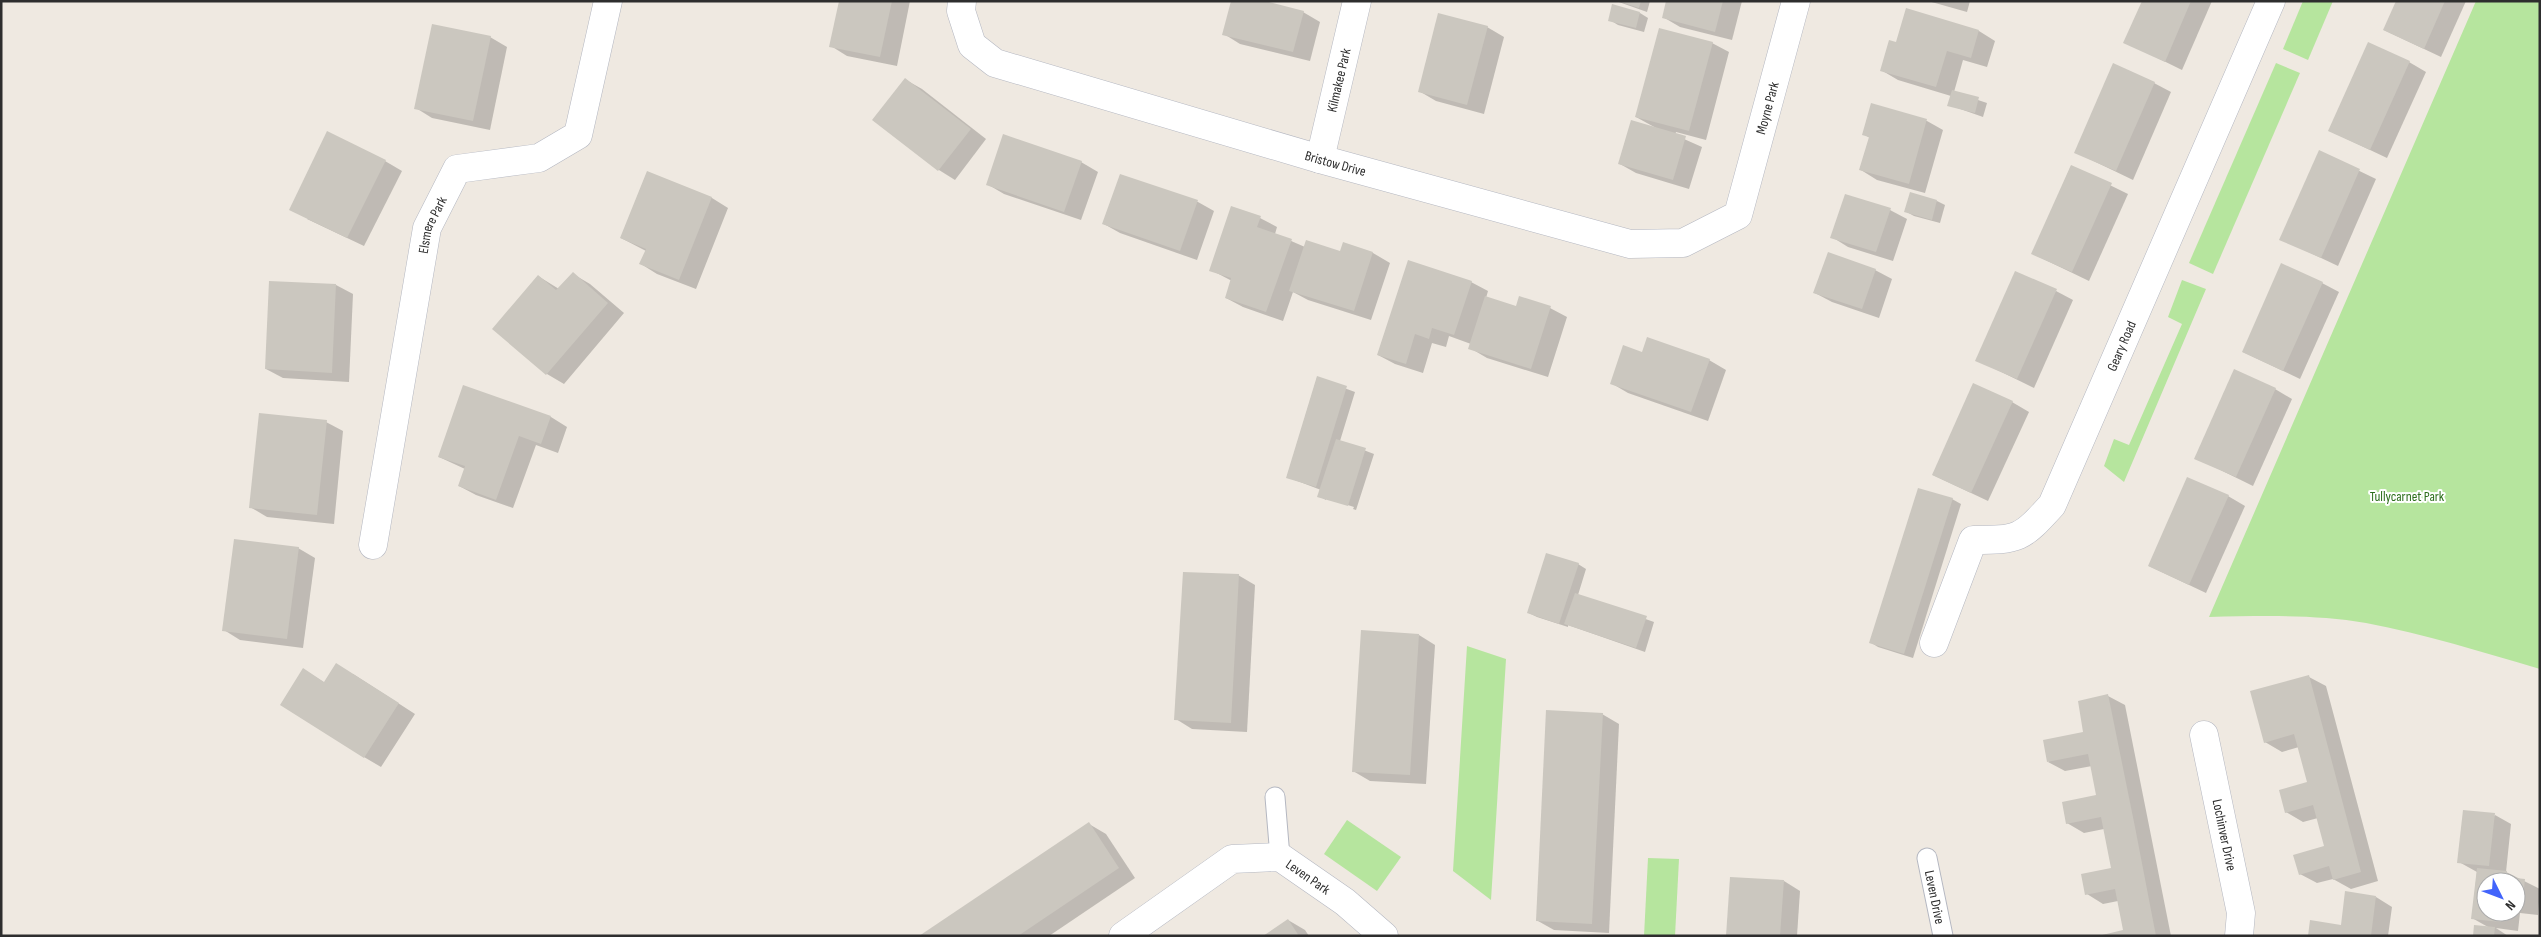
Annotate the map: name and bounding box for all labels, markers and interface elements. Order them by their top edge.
street label: Kilmakee Park [1323,46,1355,114]
street label: Moyne Park [1752,79,1783,136]
street label: Bristow Drive [1303,147,1368,180]
street label: Elsmere Park [415,193,451,255]
street label: Geary Road [2103,318,2140,374]
park label: Tullycarnet Park [2370,488,2445,505]
street label: Lochinver Drive [2209,798,2240,872]
street label: Leven Park [1283,856,1334,899]
street label: Leven Drive [1921,869,1948,926]
north arrow [2476,872,2526,922]
text: N [2501,897,2519,914]

